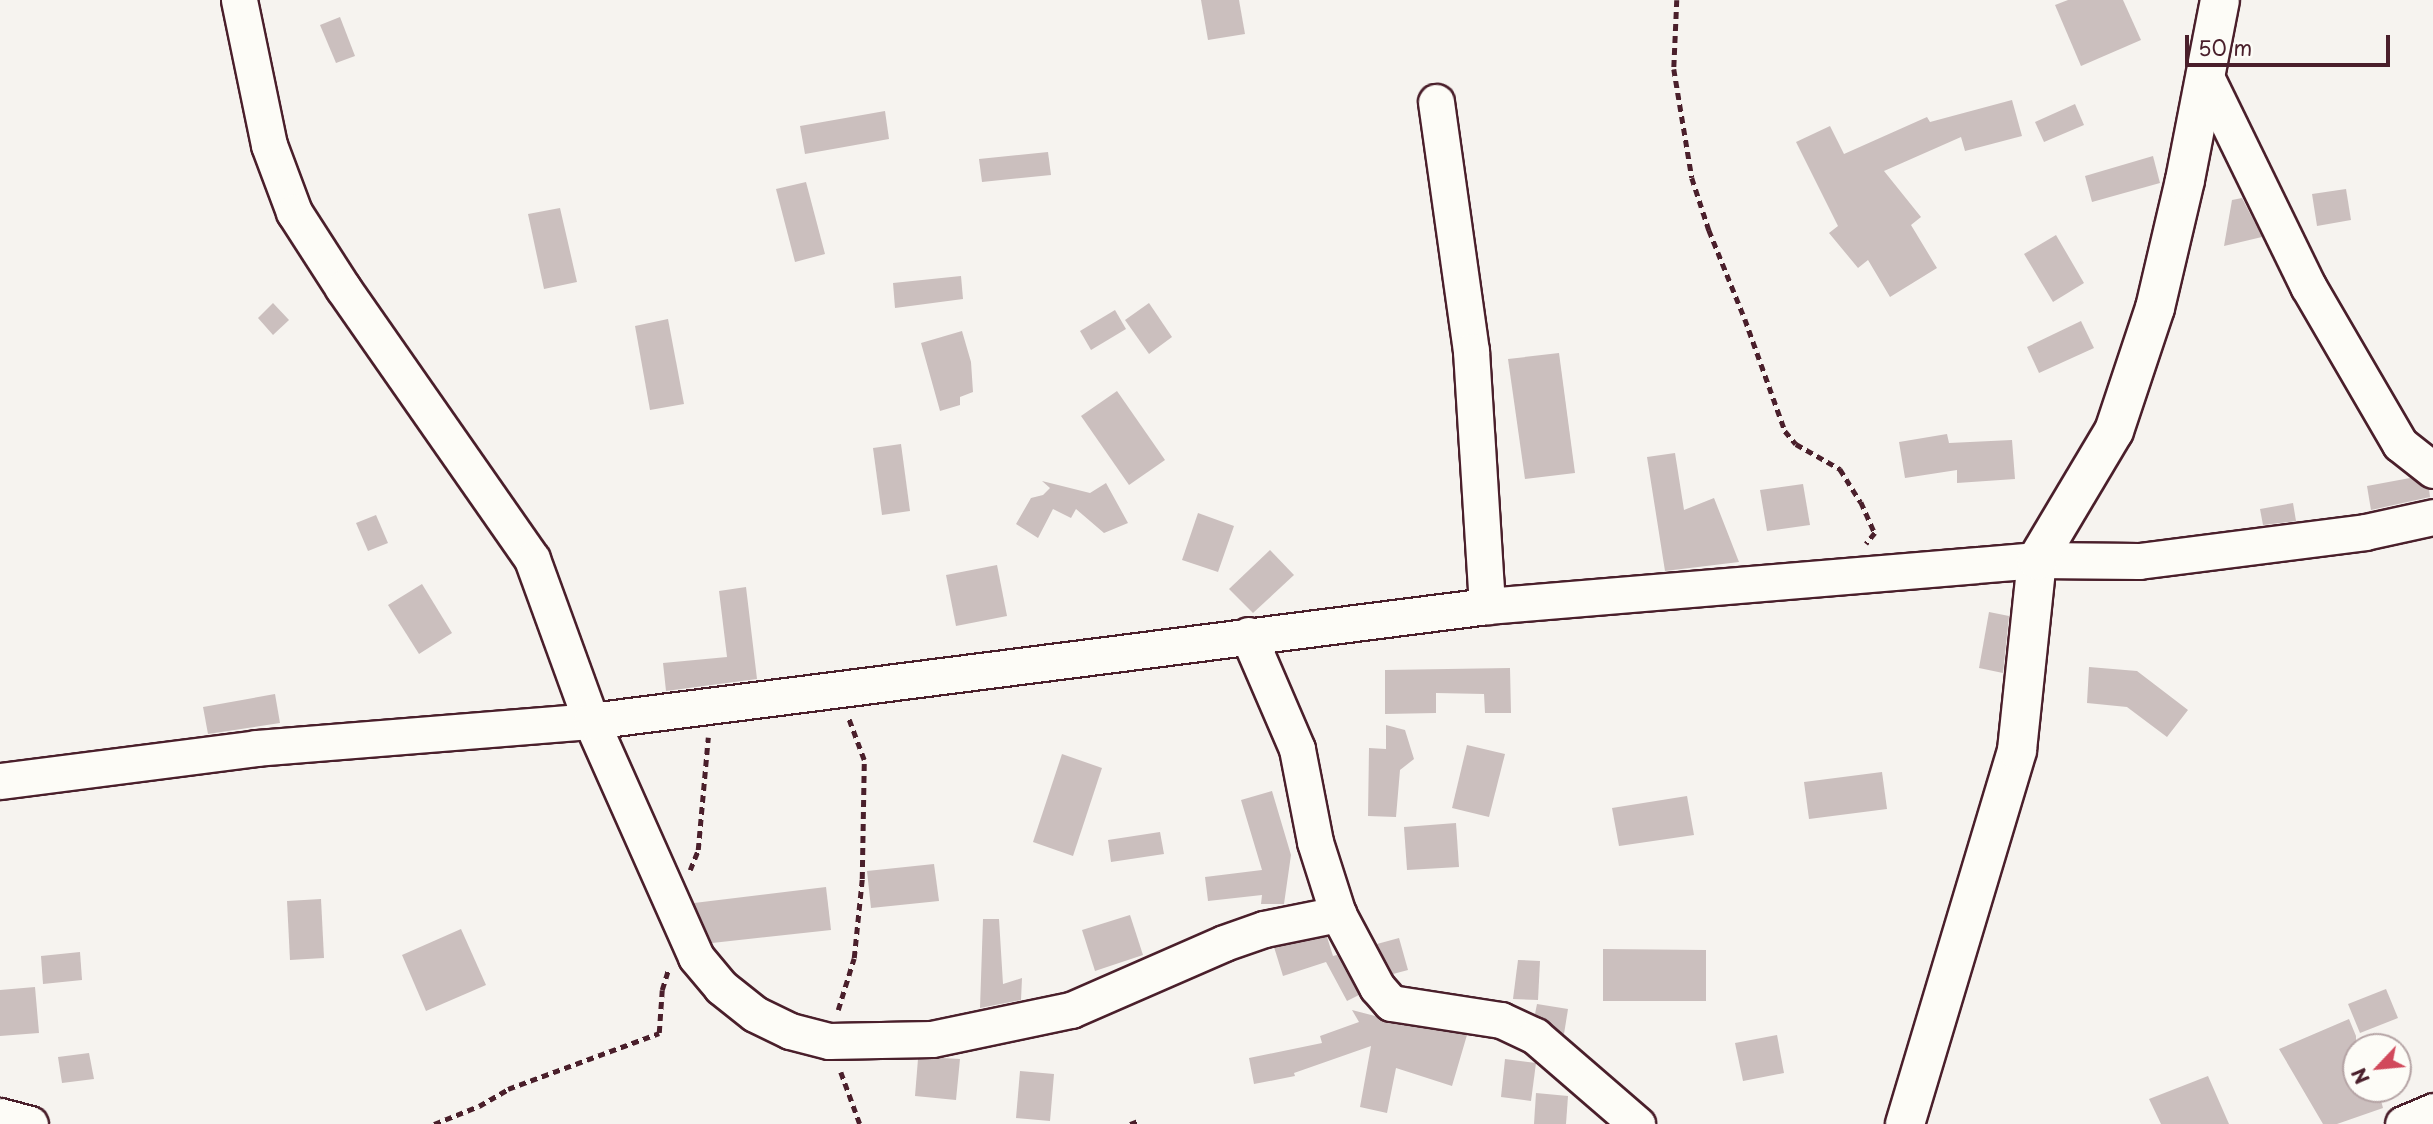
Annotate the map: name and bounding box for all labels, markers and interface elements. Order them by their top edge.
scale bar [2188,21,2393,65]
text: 50 m [2198,31,2252,63]
north arrow [2342,1033,2412,1103]
text: N [2344,1063,2376,1089]

